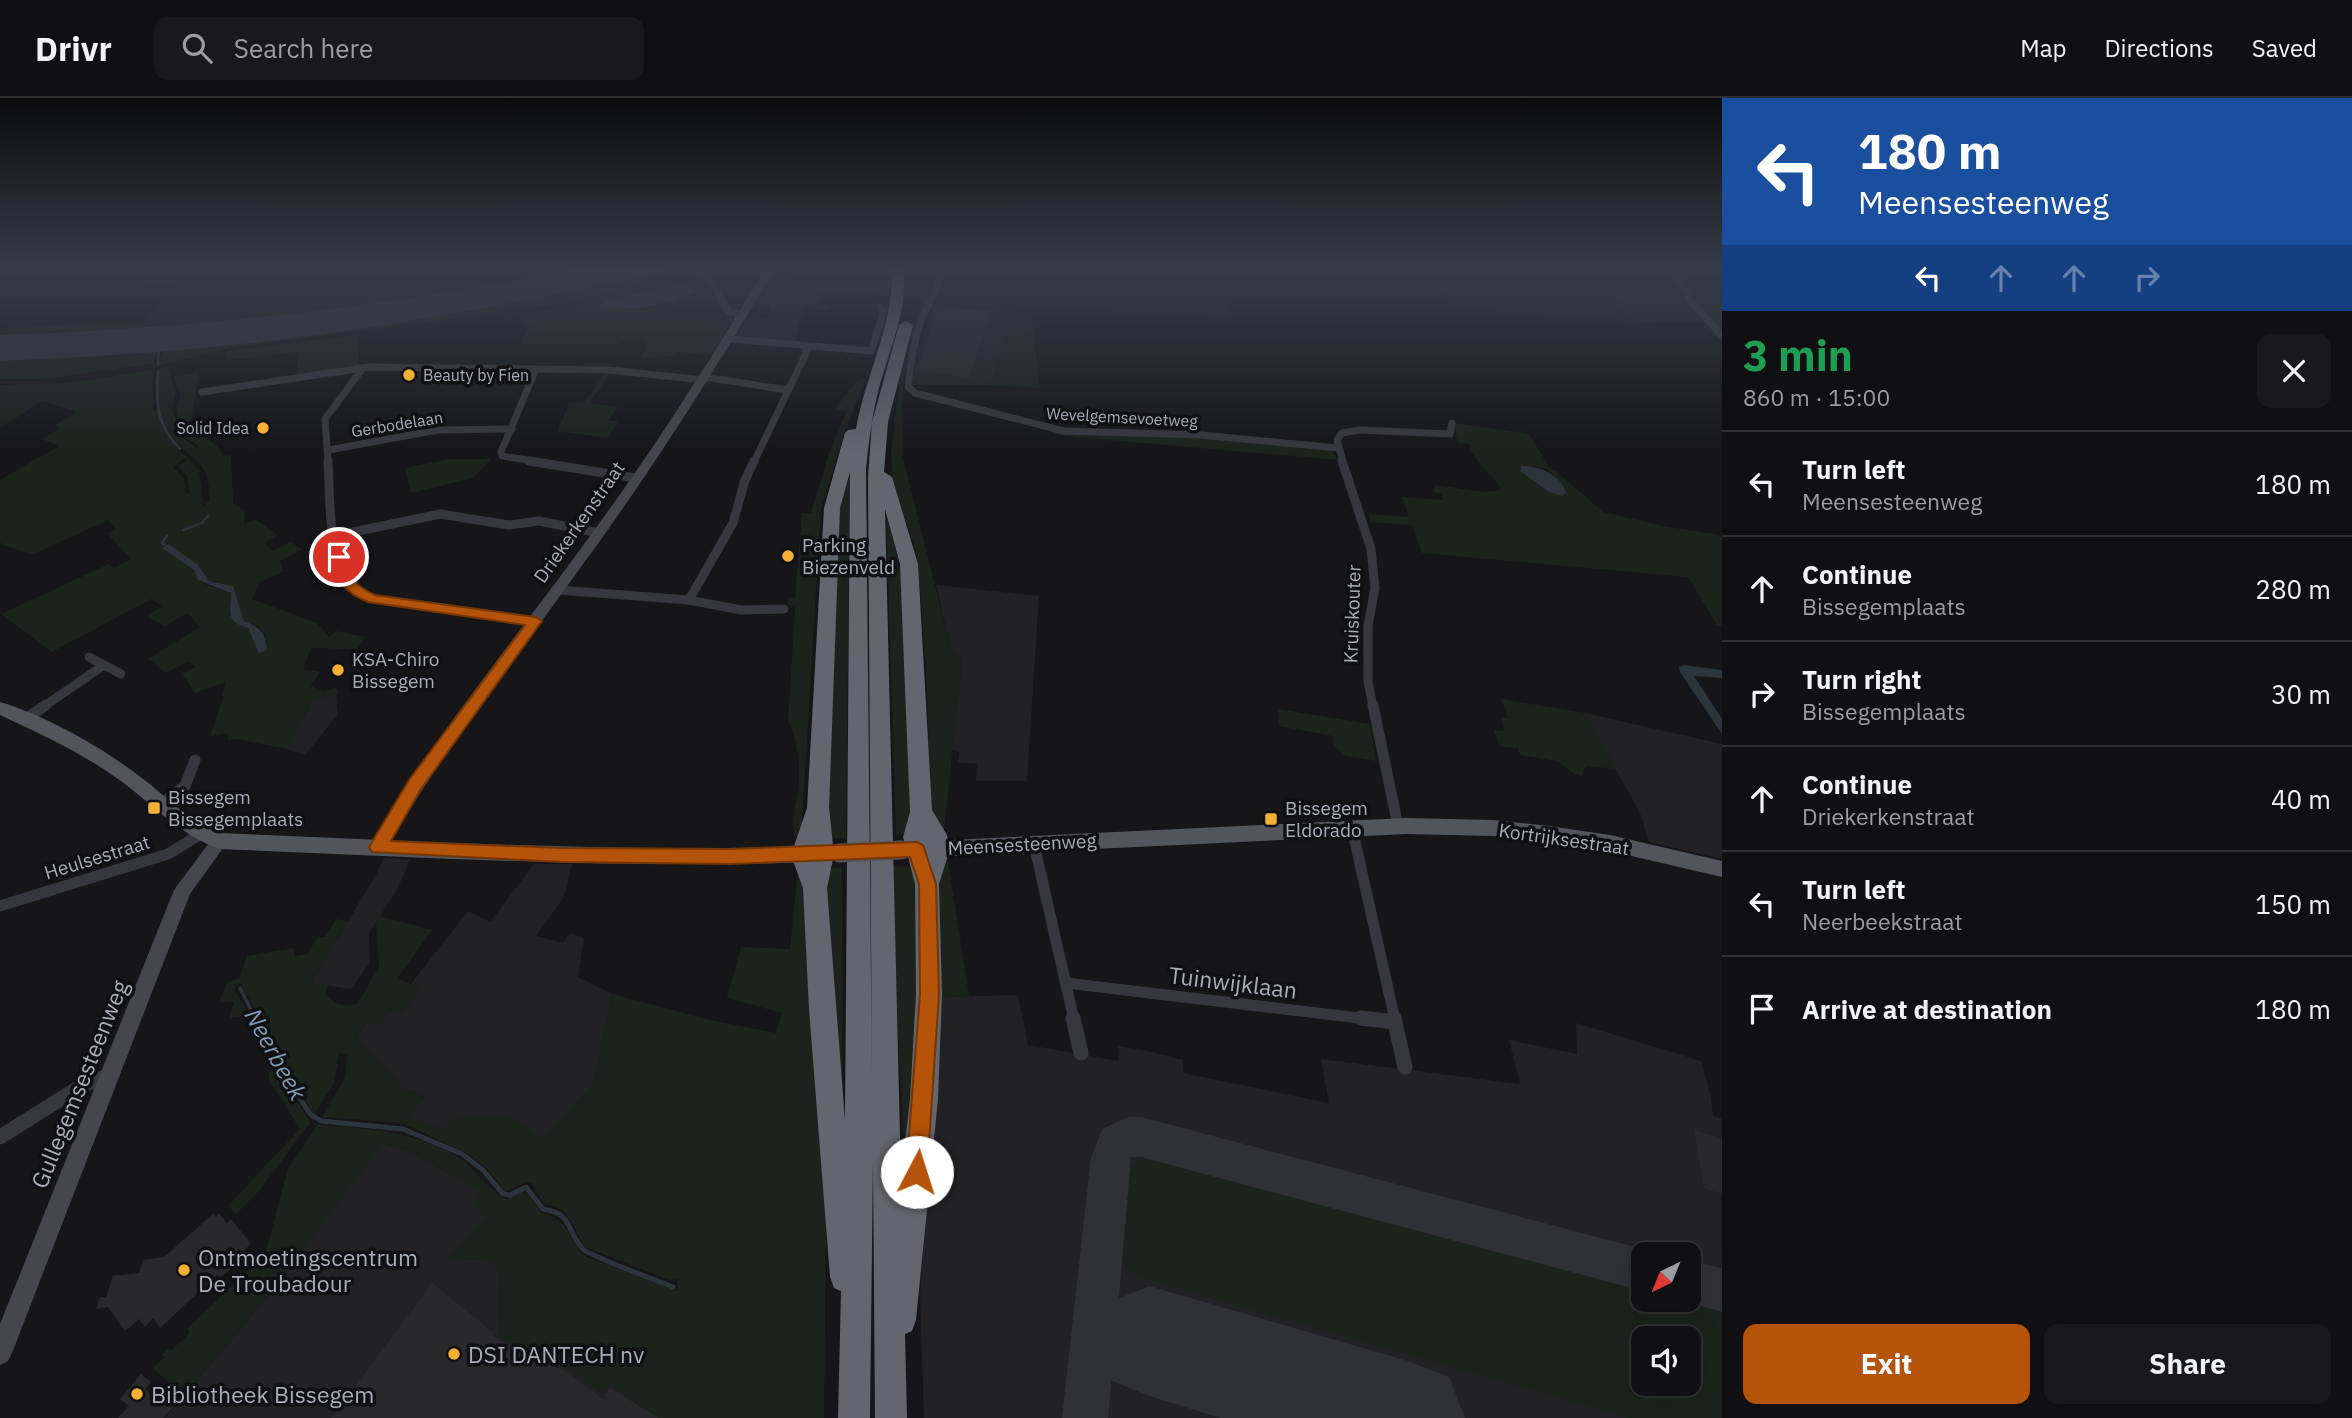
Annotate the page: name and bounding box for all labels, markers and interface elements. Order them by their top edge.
search box [154,17,644,80]
text: Drivr [35,27,112,70]
icon: search [178,29,216,67]
text: Search here [234,31,373,65]
text: Map [2020,32,2066,64]
text: Directions [2104,32,2214,64]
text: Saved [2252,32,2317,64]
text: 180 m [1858,119,2002,182]
icon: left [1743,126,1834,217]
text: Meensesteenweg [1858,181,2109,223]
icon: left [1909,259,1947,297]
icon: ahead [1982,259,2020,297]
icon: ahead [2055,259,2093,297]
icon: right [2128,259,2166,297]
text: 3 min [1743,328,1853,383]
button: close [2257,334,2331,408]
place label: Beauty by Fien [423,365,529,385]
marker: Beauty by Fien [401,367,417,383]
text: 860 m · 15:00 [1743,382,1890,412]
street label: Wevelgemsevoetweg [1046,403,1199,431]
street label: Gerbodelaan [350,407,444,441]
place label: Solid Idea [176,418,249,438]
marker: Solid Idea [255,420,271,436]
text: Turn left [1802,452,1905,486]
street label: Driekerkenstraat [528,457,630,587]
icon: left [1743,465,1781,503]
text: 180 m [2255,467,2331,501]
text: Meensesteenweg [1802,486,1982,516]
pin [309,527,369,587]
place label: Parking Biezenveld [802,533,895,579]
icon: arrive [320,538,358,576]
marker: Parking Biezenveld [780,548,796,564]
text: Continue [1802,557,1912,591]
street label: Kruiskouter [1338,564,1366,664]
icon: ahead [1743,570,1781,608]
text: 280 m [2255,572,2331,606]
text: Bissegemplaats [1802,591,1966,621]
place label: KSA-Chiro Bissegem [352,647,440,693]
marker: KSA-Chiro Bissegem [330,662,346,678]
text: Turn right [1802,662,1921,696]
icon: right [1743,675,1781,713]
text: 30 m [2271,677,2331,711]
text: Bissegemplaats [1802,696,1966,726]
text: Continue [1802,767,1912,801]
icon: ahead [1743,780,1781,818]
text: 40 m [2271,782,2331,816]
place label: Bissegem Bissegemplaats [168,785,303,831]
place label: Bissegem Eldorado [1285,796,1368,842]
marker: Bissegem Bissegemplaats [146,800,162,816]
text: Driekerkenstraat [1802,801,1975,831]
marker: Bissegem Eldorado [1263,811,1279,827]
street label: Kortrijksestraat [1497,818,1631,860]
street label: Meensesteenweg [947,828,1097,860]
street label: Heulsestraat [41,830,153,884]
text: Turn left [1802,872,1905,906]
icon: left [1743,885,1781,923]
text: 150 m [2255,887,2331,921]
text: Neerbeekstraat [1802,906,1963,936]
street label: Tuinwijklaan [1167,959,1299,1005]
street label: Gullegemsesteenweg [23,975,135,1193]
icon: arrive [1743,990,1781,1028]
text: Arrive at destination [1802,992,2052,1026]
text: 180 m [2255,992,2331,1026]
water label: Neerbeek [238,1002,315,1106]
position arrow [880,1135,954,1209]
place label: Ontmoetingscentrum De Troubadour [198,1242,418,1298]
north arrow [1631,1242,1701,1312]
map controls [1631,1242,1701,1396]
marker: Ontmoetingscentrum De Troubadour [176,1262,192,1278]
button: Exit [1743,1324,2030,1404]
button: Share [2044,1324,2331,1404]
button: sound [1631,1326,1701,1396]
place label: DSI DANTECH nv [468,1339,644,1369]
marker: DSI DANTECH nv [446,1346,462,1362]
place label: Bibliotheek Bissegem [151,1379,374,1409]
marker: Bibliotheek Bissegem [129,1386,145,1402]

